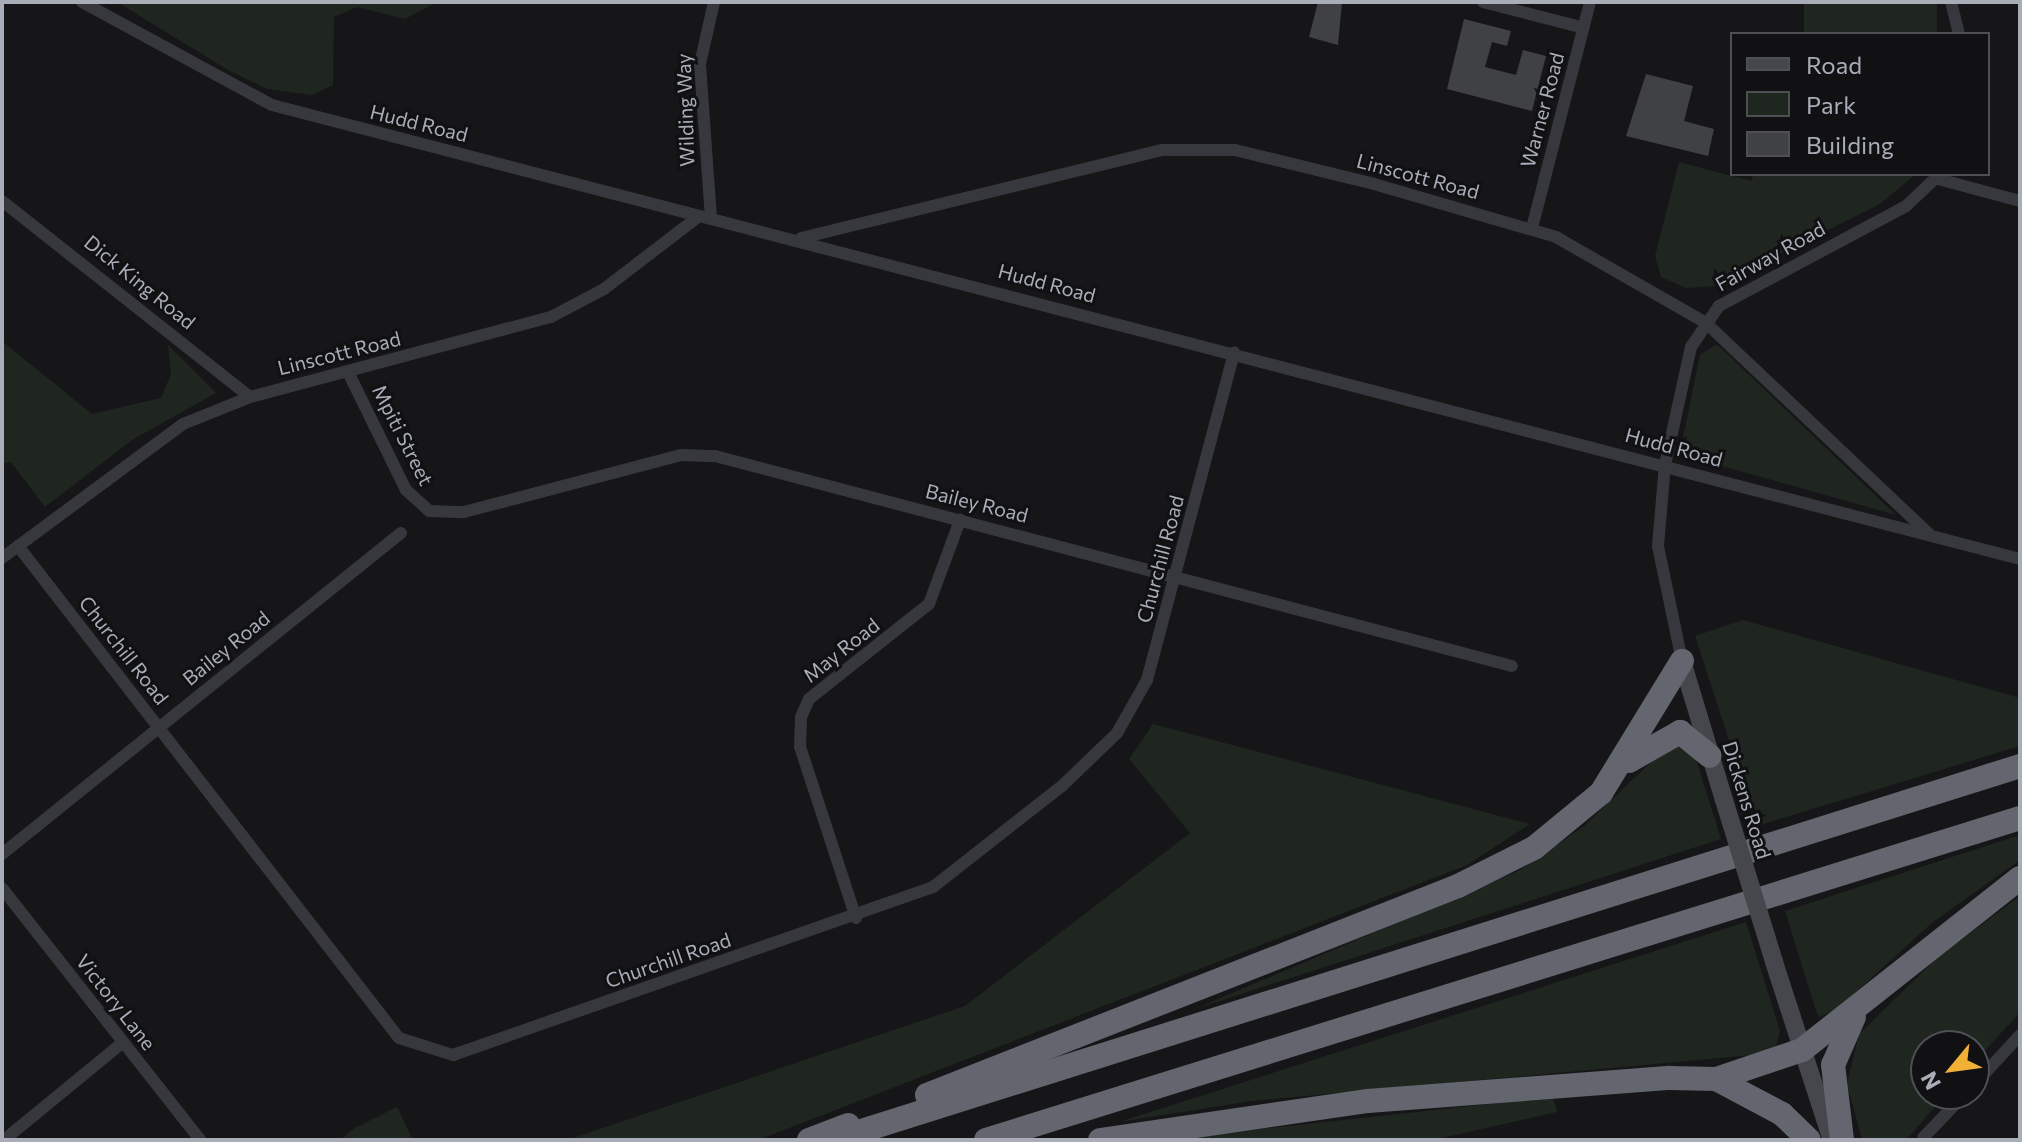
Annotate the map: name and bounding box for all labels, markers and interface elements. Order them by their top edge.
legend [1730,32,1990,176]
street label: Warner Road [1515,50,1569,170]
text: Road [1806,50,1862,79]
street label: Wilding Way [671,53,699,167]
text: Park [1806,90,1856,119]
street label: Hudd Road [368,99,470,147]
text: Building [1806,130,1894,159]
street label: Linscott Road [1354,148,1482,204]
street label: Fairway Road [1711,216,1829,296]
street label: Dick King Road [80,230,200,334]
street label: Hudd Road [996,258,1098,308]
street label: Linscott Road [275,326,403,380]
street label: Mpiti Street [367,381,439,489]
street label: Hudd Road [1623,422,1725,472]
street label: Bailey Road [923,479,1031,527]
street label: Churchill Road [1131,493,1189,625]
street label: Churchill Road [74,591,174,709]
street label: Bailey Road [178,606,274,690]
street label: May Road [798,613,884,687]
street label: Dickens Road [1718,738,1776,862]
street label: Churchill Road [602,927,734,993]
street label: Victory Lane [71,949,161,1055]
north arrow [1910,1030,1990,1110]
text: N [1915,1067,1946,1095]

